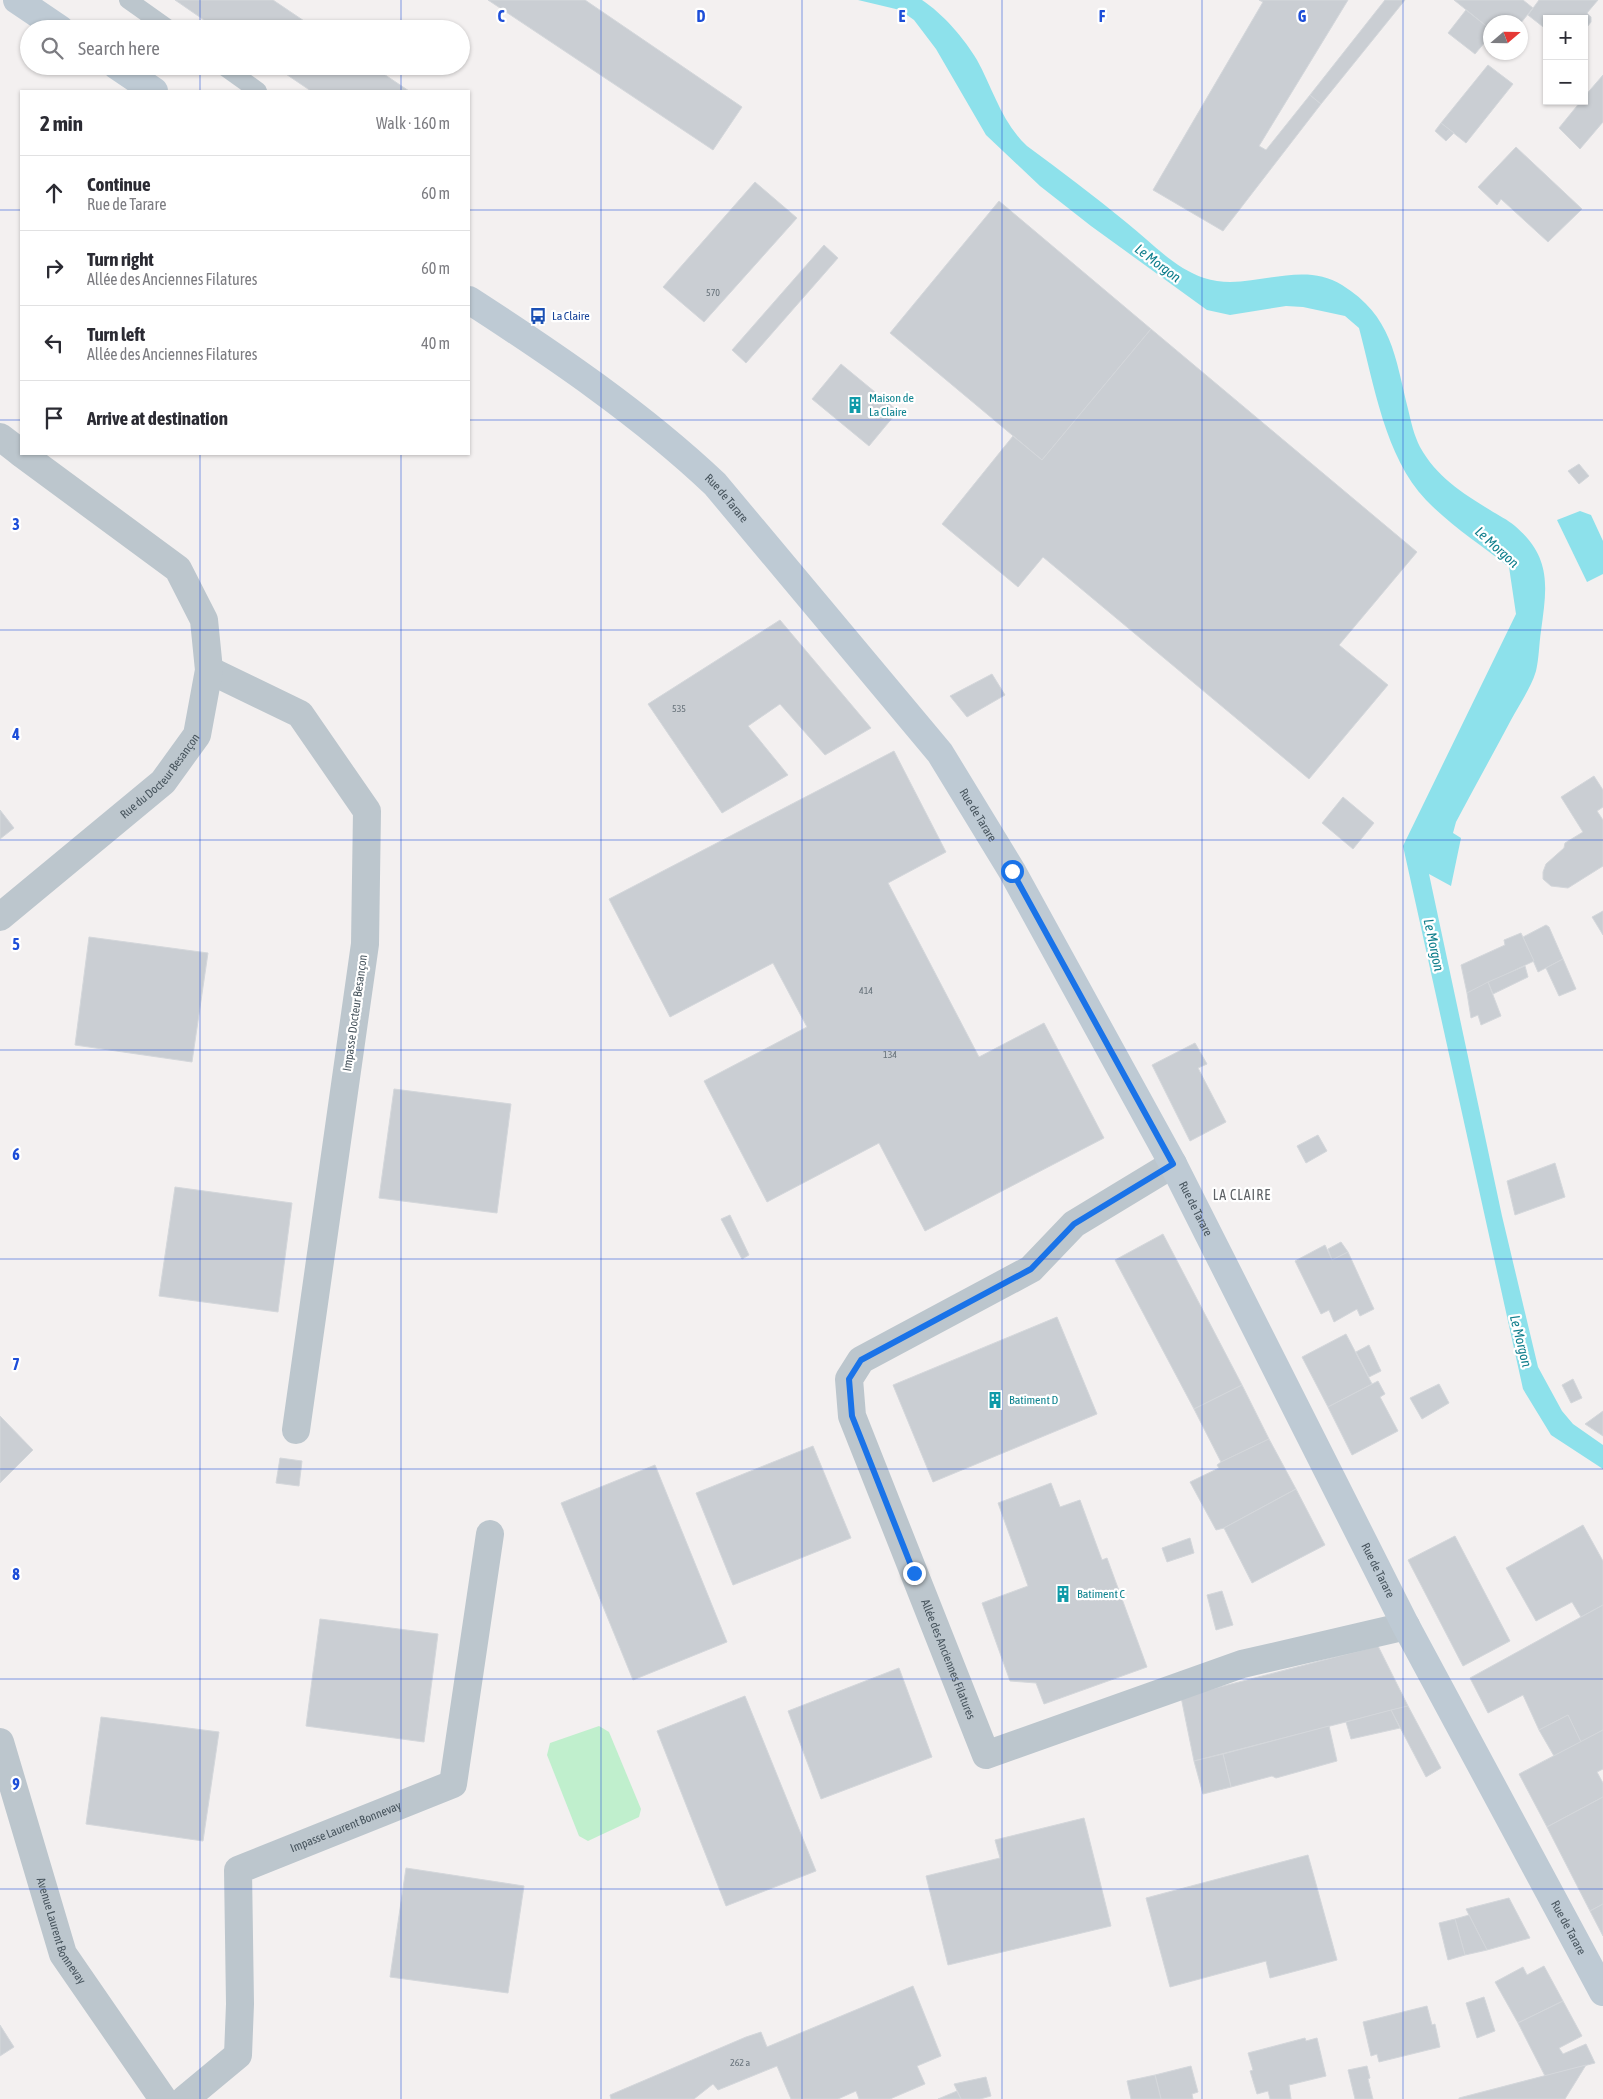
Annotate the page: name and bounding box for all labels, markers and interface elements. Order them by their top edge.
text: C [497,7,505,25]
text: D [697,7,706,25]
text: E [899,7,906,25]
text: F [1099,7,1106,25]
text: G [1298,7,1307,25]
north arrow [1483,15,1528,60]
map controls [1543,15,1588,105]
button: + [1543,15,1588,60]
search box [20,20,470,75]
icon: search [38,34,66,62]
text: Search here [78,37,160,59]
button: − [1543,60,1588,105]
text: 2 min [40,111,83,135]
text: Walk · 160 m [376,114,450,132]
text: Continue [87,173,151,195]
icon: ahead [40,179,68,207]
text: 60 m [421,184,450,202]
text: Rue de Tarare [87,195,166,213]
water label: Le Morgon [1132,241,1184,285]
text: Turn right [87,248,154,270]
icon: right [40,254,68,282]
text: 60 m [421,259,450,277]
text: Allée des Anciennes Filatures [87,270,257,288]
house number: 570 [706,287,720,298]
bus stop icon: La Claire [528,306,548,326]
place label: La Claire [552,309,590,323]
text: Turn left [87,323,145,345]
icon: left [40,329,68,357]
text: 40 m [421,334,450,352]
text: Allée des Anciennes Filatures [87,345,257,363]
place label: Maison de La Claire [869,391,914,419]
building icon: Maison de La Claire [845,395,865,415]
icon: arrive [40,404,68,432]
text: Arrive at destination [87,407,228,429]
street label: Rue de Tarare [702,471,751,525]
text: 3 [12,515,20,533]
water label: Le Morgon [1472,523,1522,571]
house number: 535 [672,703,686,714]
text: 4 [11,725,20,743]
street label: Rue du Docteur Besançon [117,731,203,821]
street label: Rue de Tarare [956,786,999,844]
route start [1001,860,1024,883]
water label: Le Morgon [1421,917,1447,973]
text: 5 [12,935,20,953]
street label: Impasse Docteur Besançon [340,954,370,1072]
house number: 414 [859,985,873,996]
house number: 134 [883,1049,897,1060]
text: 6 [12,1145,20,1163]
street label: Rue de Tarare [1176,1179,1215,1239]
district label: LA CLAIRE [1213,1187,1271,1203]
water label: Le Morgon [1507,1313,1535,1369]
text: 7 [12,1355,20,1373]
building icon: Batiment D [985,1390,1005,1410]
place label: Batiment D [1009,1393,1058,1407]
street label: Rue de Tarare [1358,1541,1398,1600]
route end [903,1562,926,1585]
text: 8 [12,1565,20,1583]
building icon: Batiment C [1053,1584,1073,1604]
place label: Batiment C [1077,1587,1125,1601]
street label: Allée des Anciennes Filatures [918,1597,978,1721]
text: 9 [12,1775,20,1793]
street label: Impasse Laurent Bonnevay [288,1798,403,1855]
street label: Avenue Laurent Bonnevay [34,1876,89,1987]
street label: Rue de Tarare [1548,1898,1589,1957]
house number: 262 a [730,2057,750,2068]

